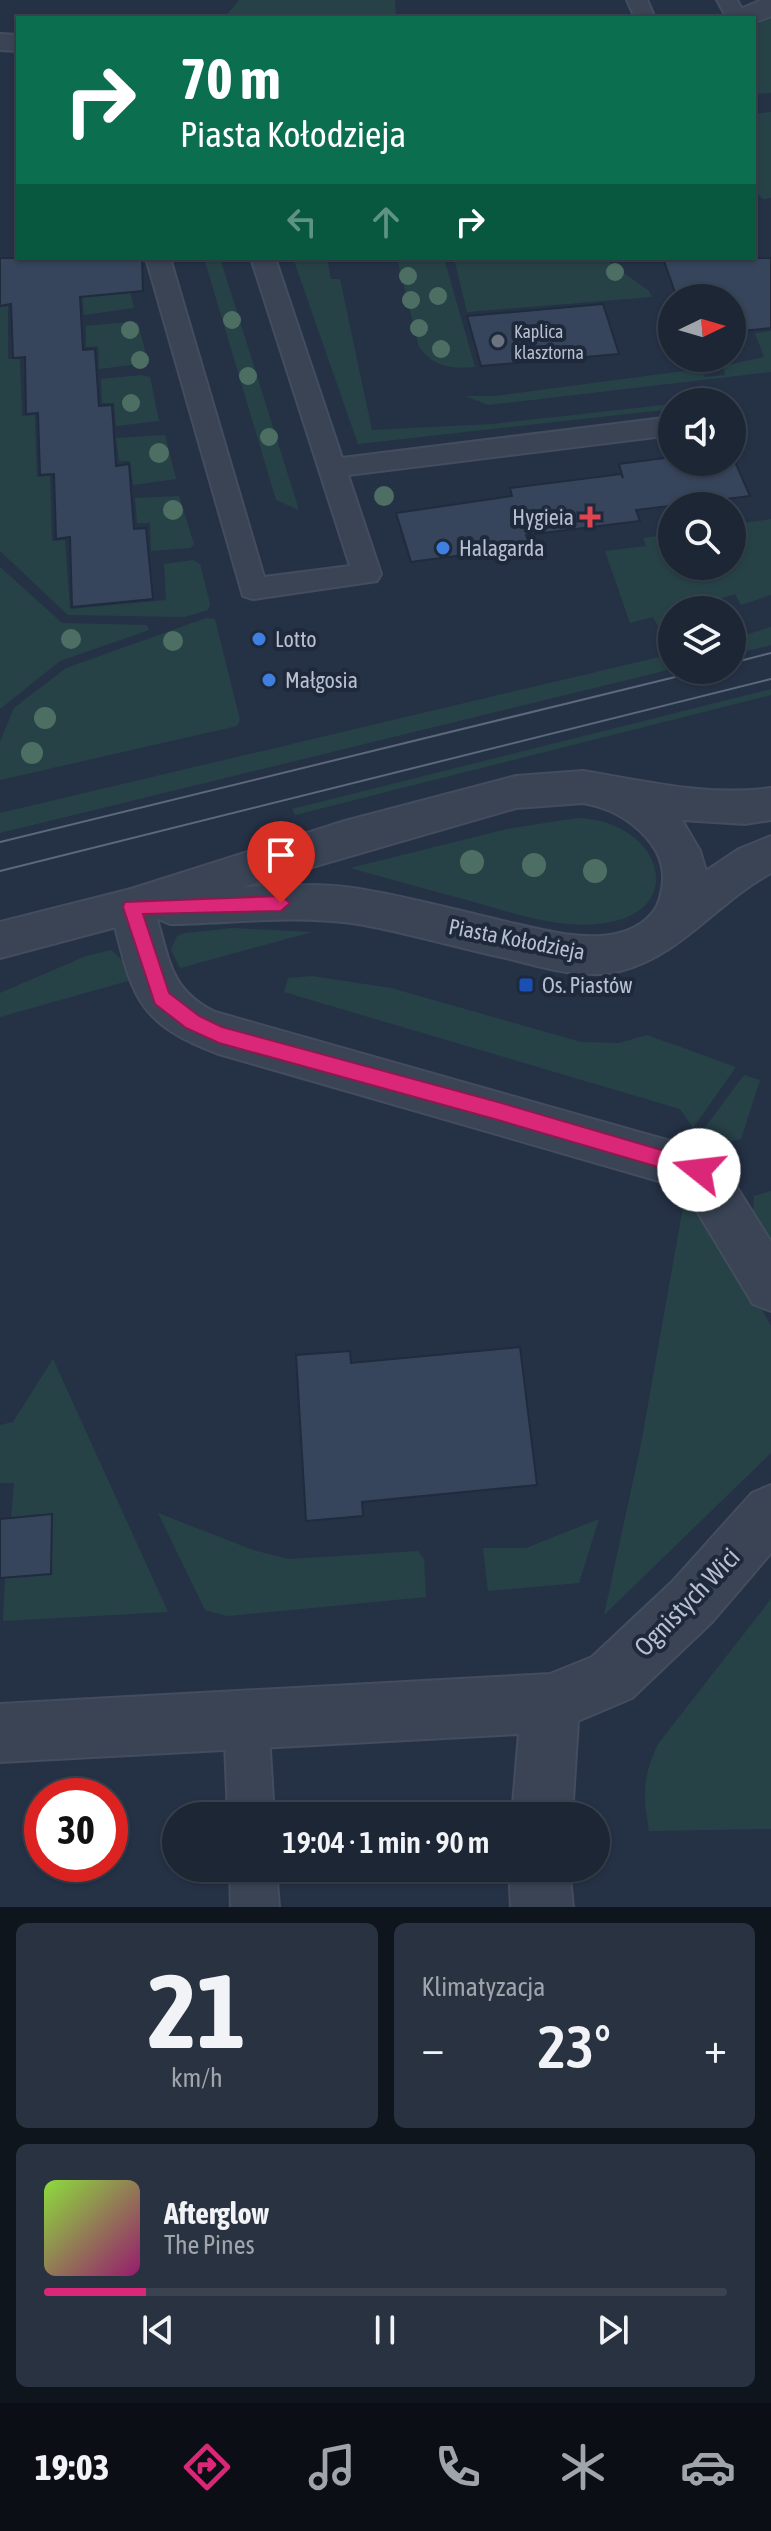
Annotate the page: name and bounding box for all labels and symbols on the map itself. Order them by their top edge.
north arrow [658,284,746,372]
place label: Kaplica klasztorna [514,321,584,363]
marker: Kaplica klasztorna [489,332,507,350]
place label: Hygieia [512,504,574,530]
marker: Hygieia [581,508,599,526]
place label: Halagarda [459,535,544,561]
marker: Halagarda [434,539,452,557]
place label: Lotto [275,626,317,652]
marker: Lotto [250,630,268,648]
place label: Małgosia [285,667,358,693]
marker: Małgosia [260,671,278,689]
pin [247,821,315,903]
street label: Piasta Kołodzieja [447,913,587,965]
place label: Os. Piastów [542,972,632,998]
marker: Os. Piastów [517,976,535,994]
position arrow [657,1128,741,1212]
street label: Ognistych Wici [628,1542,746,1662]
speed limit sign: 30 [24,1778,128,1882]

